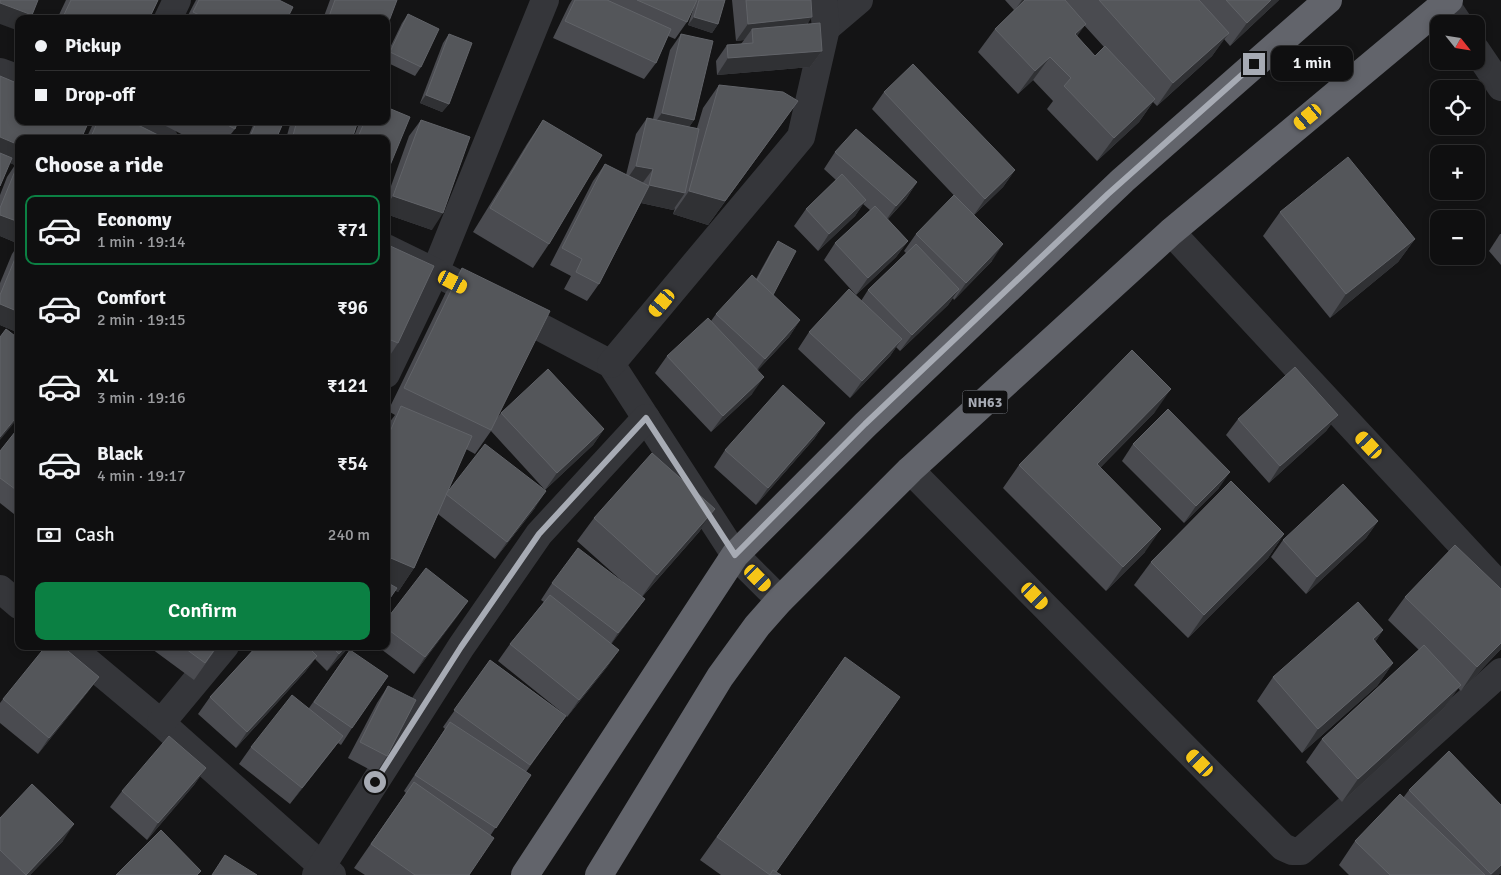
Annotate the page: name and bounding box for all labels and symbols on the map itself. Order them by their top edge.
north arrow [1430,15,1485,70]
callout: 1 min [1272,46,1354,82]
route end [1243,53,1265,75]
car [1291,102,1324,132]
car [436,269,469,295]
car [646,287,677,319]
road number: NH63 [962,391,1008,414]
car [1353,429,1384,461]
car [742,562,773,594]
car [1019,580,1050,612]
car [1184,747,1215,779]
route start [364,771,386,793]

